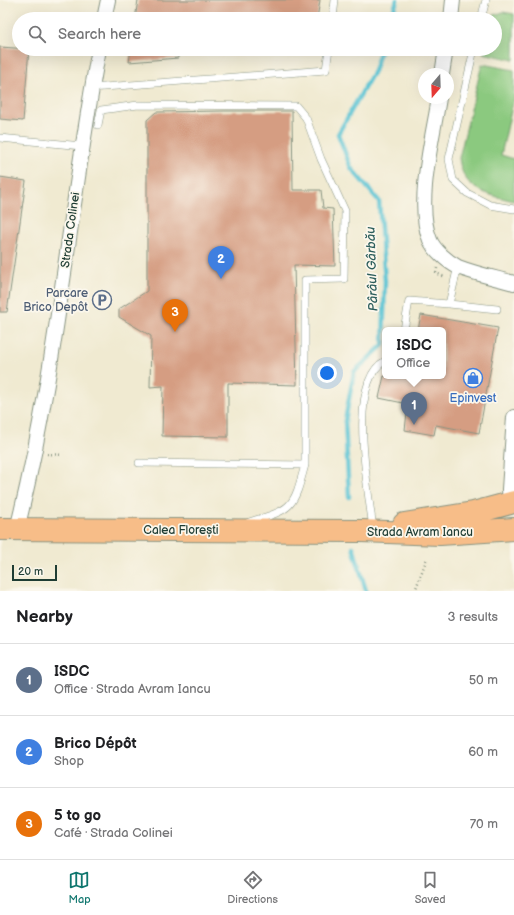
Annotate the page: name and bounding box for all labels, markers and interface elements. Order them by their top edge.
search box [12,12,502,56]
icon: search [26,23,48,45]
text: Search here [58,25,141,44]
north arrow [418,68,454,104]
street label: Strada Colinei [58,191,83,269]
water label: Pârâul Gârbău [363,226,381,312]
pin: 2 [208,246,234,279]
place label: Parcare Brico Depôt [23,286,88,315]
parking icon: Parcare Brico Depôt [91,289,113,311]
pin: 3 [162,299,188,332]
popup [382,327,446,379]
text: ISDC [396,336,432,355]
text: Office [396,355,430,371]
your location [317,363,337,383]
shop icon: Epinvest [462,367,484,389]
place label: Epinvest [450,391,497,406]
pin: 1 [401,392,427,425]
street label: Calea Florești [143,523,219,538]
street label: Strada Avram Iancu [367,525,473,540]
scale bar [12,563,57,582]
text: 20 m [18,565,43,578]
text: Nearby [16,607,73,627]
text: 3 results [447,609,498,625]
text: ISDC [54,662,89,681]
text: 1 [26,672,32,688]
text: 50 m [469,672,498,688]
text: Office · Strada Avram Iancu [54,681,211,697]
text: Brico Dépôt [54,734,137,753]
text: 2 [25,744,33,760]
text: 60 m [468,744,498,760]
text: Shop [54,753,84,769]
text: 5 to go [54,806,101,825]
text: 3 [25,816,33,832]
text: 70 m [470,816,498,832]
text: Café · Strada Colinei [54,825,173,841]
tab: Map [68,869,91,906]
tab: Directions [227,869,278,906]
tab: Saved [415,869,446,906]

